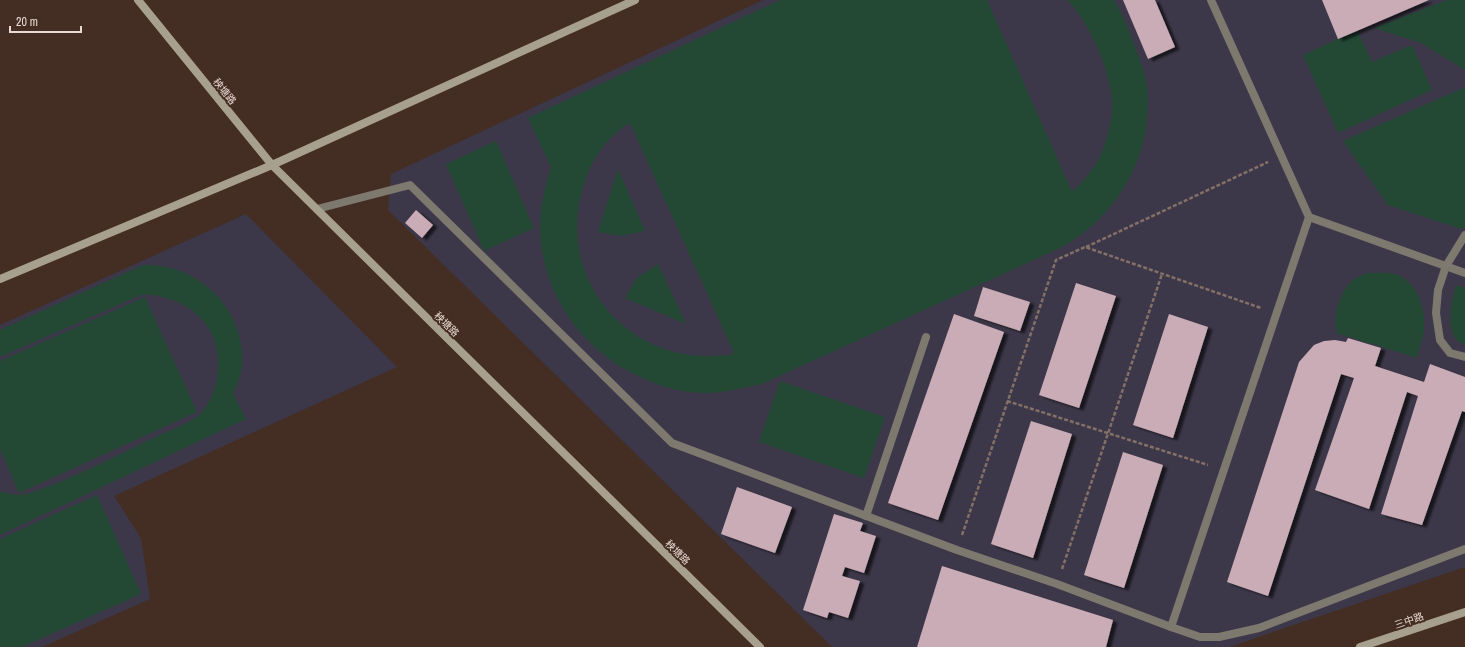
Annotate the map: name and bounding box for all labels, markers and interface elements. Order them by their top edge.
scale bar [10,8,81,34]
text: 20 m [16,14,38,30]
street label: 秧塘路 [210,76,239,107]
street label: 秧塘路 [431,309,462,340]
street label: 秧塘路 [662,537,693,568]
street label: 三中路 [1393,609,1425,632]

